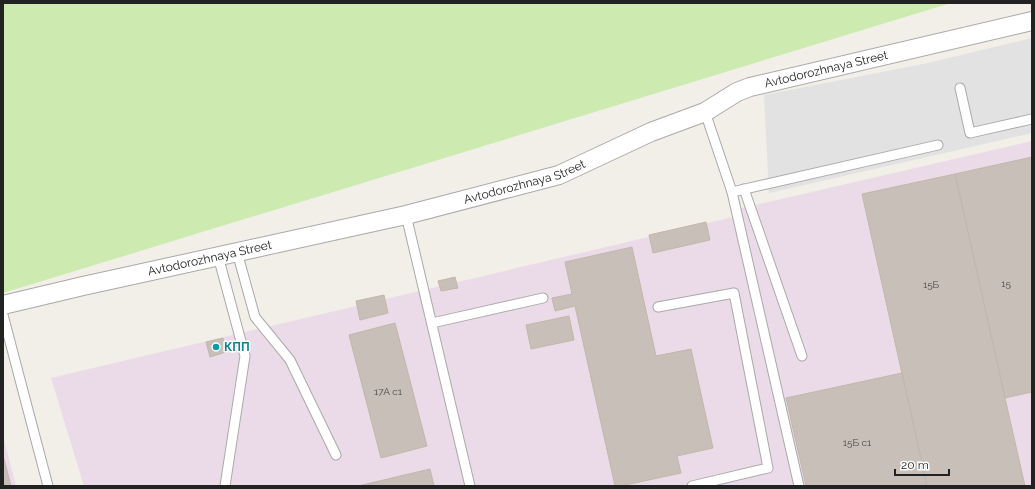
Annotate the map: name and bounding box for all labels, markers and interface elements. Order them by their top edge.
street label: Avtodorozhnaya Street [763,48,889,90]
street label: Avtodorozhnaya Street [462,157,587,207]
street label: Avtodorozhnaya Street [147,238,273,279]
house number: 15 [1001,278,1011,289]
house number: 15Б [923,279,940,290]
place label: КПП [224,340,250,354]
marker: КПП [211,342,221,352]
house number: 17А с1 [374,386,403,397]
house number: 15Б с1 [843,437,872,448]
scale bar [895,451,949,477]
text: 20 m [901,458,929,472]

